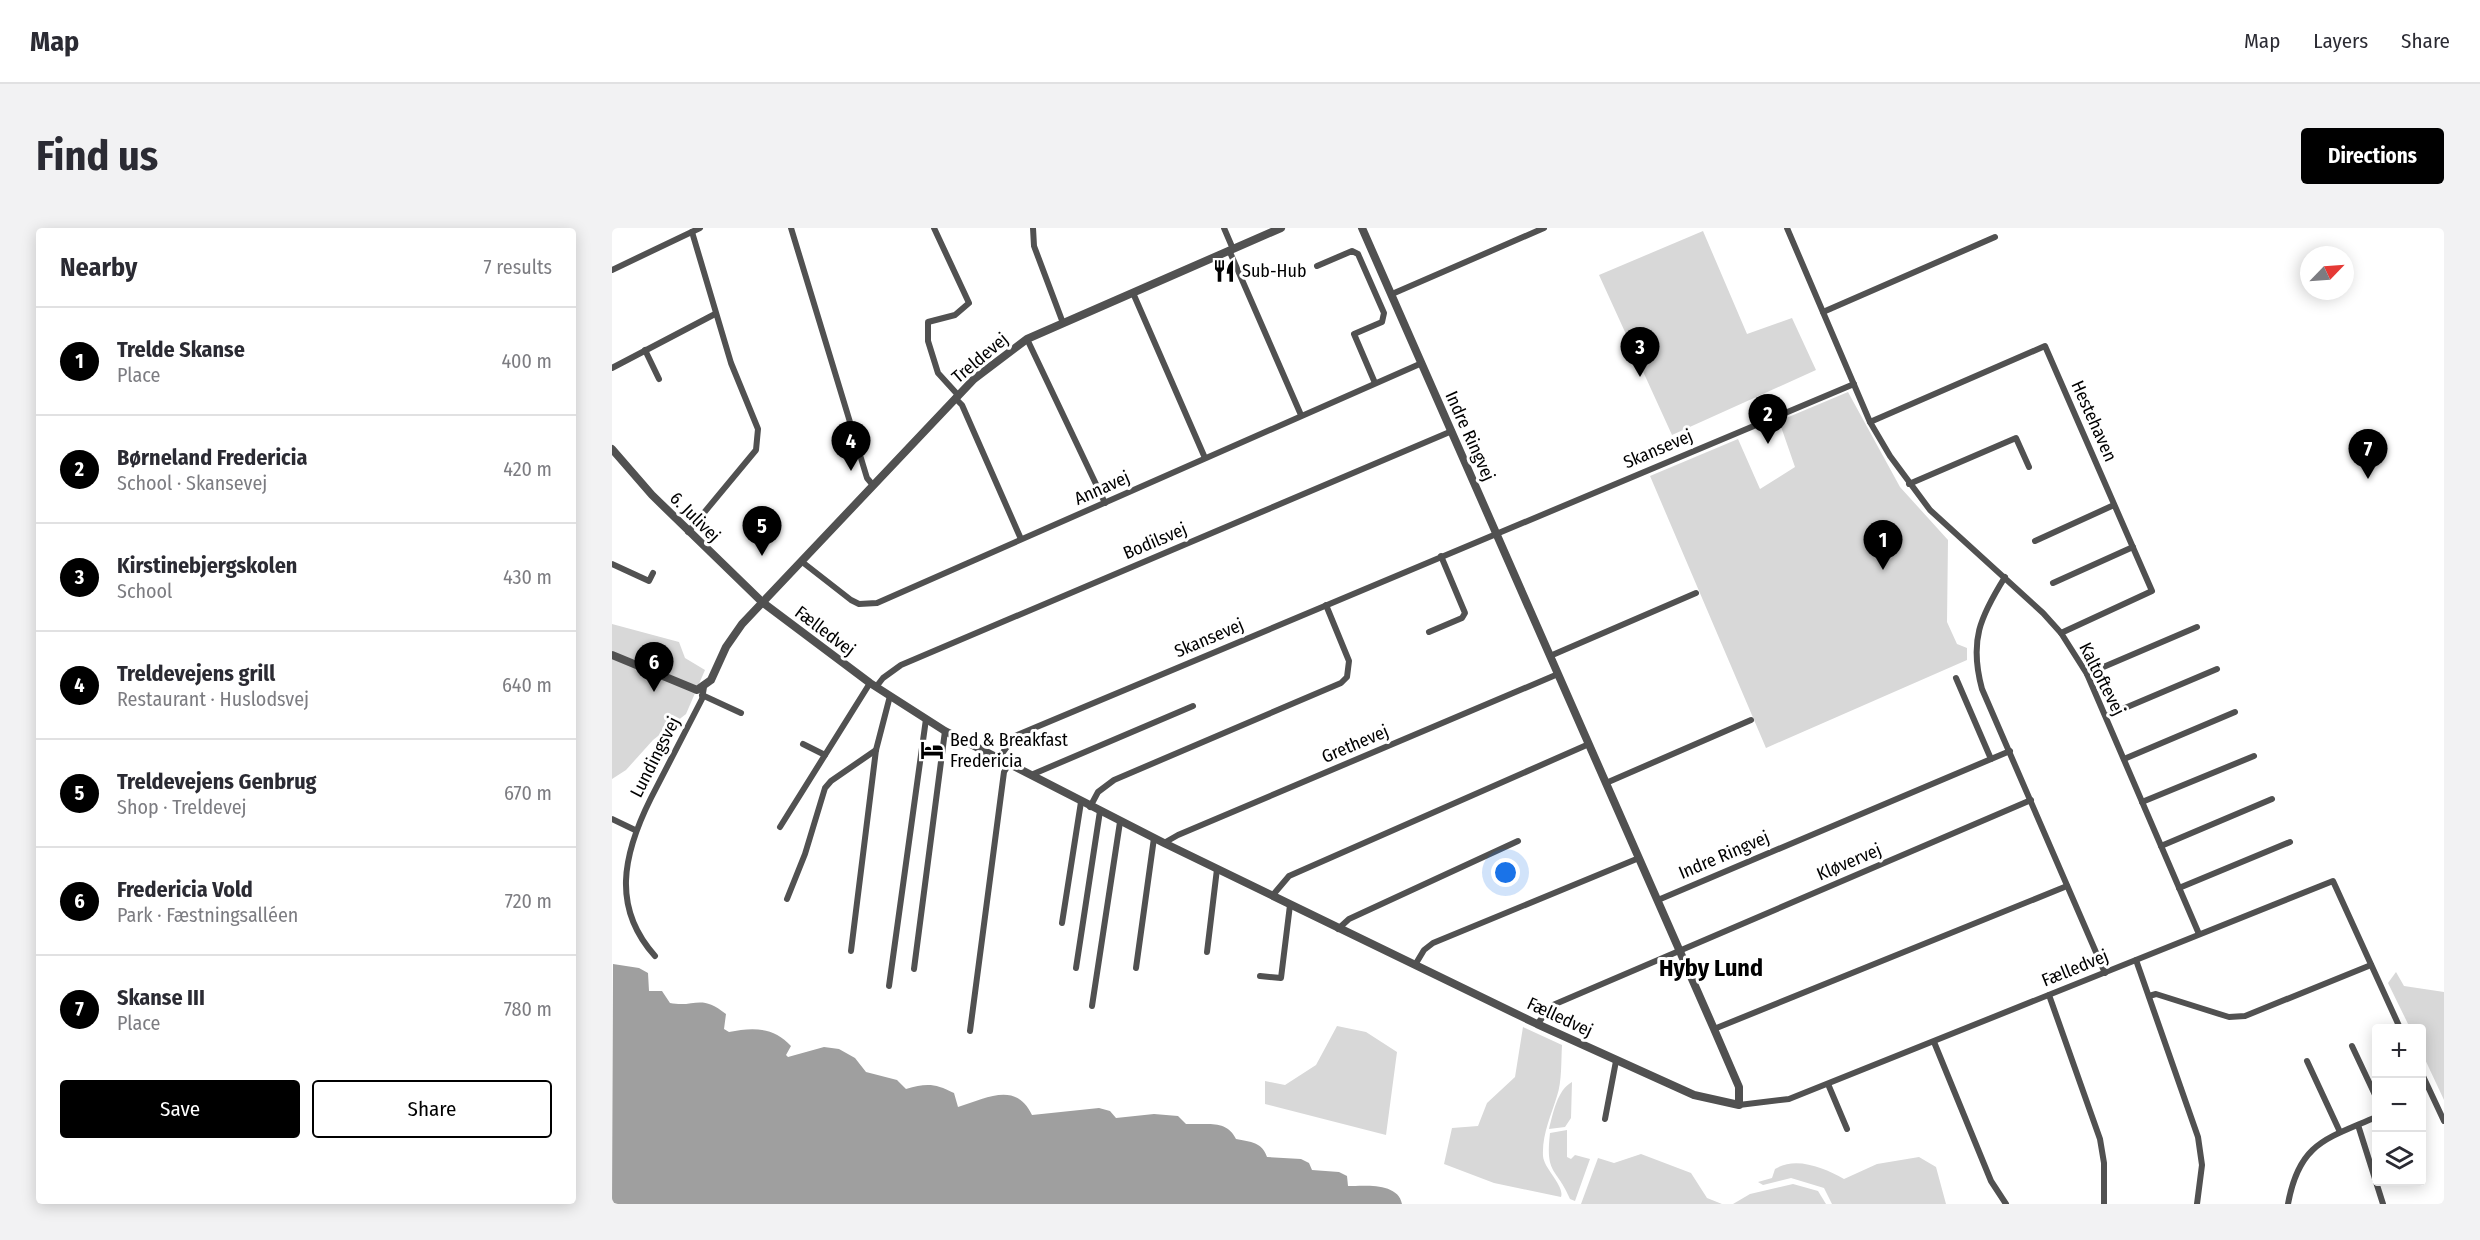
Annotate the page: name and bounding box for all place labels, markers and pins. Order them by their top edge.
restaurant icon: Sub-Hub [1211,258,1237,284]
place label: Sub-Hub [1242,260,1306,282]
pin: 3 [1620,328,1660,377]
pin: 2 [1748,394,1788,444]
pin: 4 [832,422,870,471]
pin: 7 [2348,430,2388,479]
pin: 5 [742,506,782,556]
pin: 1 [1864,520,1902,570]
pin: 6 [634,642,674,692]
place label: Bed & Breakfast Fredericia [950,729,1068,772]
hotel icon: Bed & Breakfast Fredericia [919,737,945,763]

